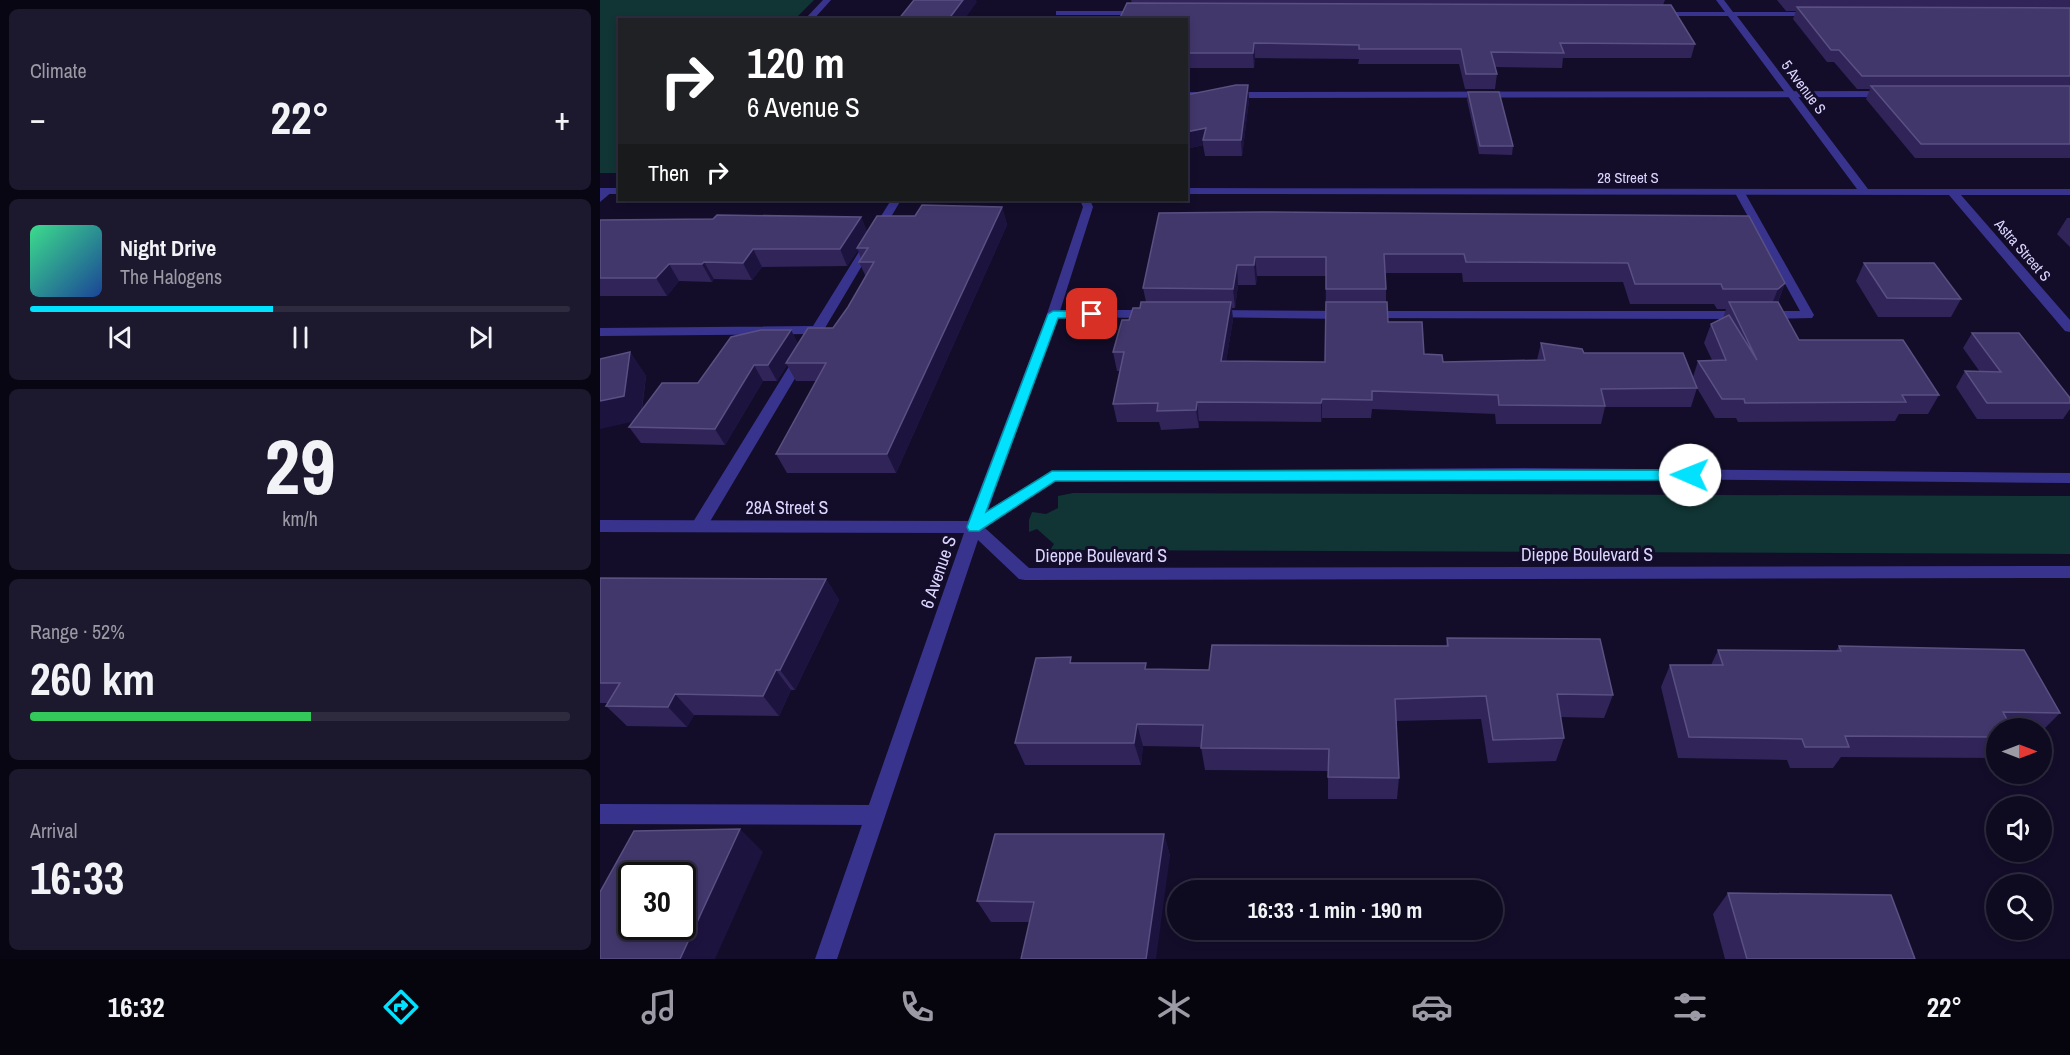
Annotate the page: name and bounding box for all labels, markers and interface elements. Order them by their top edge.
text: 120 m [747,35,845,91]
icon: right [648,42,726,120]
street label: 5 Avenue S [1777,56,1831,118]
text: Climate [30,57,87,84]
text: 22° [270,87,330,148]
text: 6 Avenue S [747,89,860,125]
text: − [30,96,46,140]
text: + [554,96,570,140]
icon: right [701,156,734,189]
text: Then [648,158,689,188]
street label: 28 Street S [1597,167,1659,188]
street label: Astra Street S [1989,213,2056,286]
text: Night Drive [120,233,216,263]
text: The Halogens [120,263,222,290]
pin [1066,288,1117,339]
icon: arrive [1075,297,1108,330]
icon: previous [104,321,137,354]
icon: pause [284,321,317,354]
icon: next [464,321,497,354]
text: 29 [264,413,336,518]
position arrow [1658,443,1722,507]
street label: 28A Street S [746,495,829,520]
text: km/h [282,505,318,532]
street label: 6 Avenue S [914,532,962,612]
street label: Dieppe Boulevard S [1521,542,1653,567]
street label: Dieppe Boulevard S [1035,543,1167,568]
text: Range · 52% [30,618,125,645]
text: 260 km [30,648,155,709]
north arrow [1986,718,2052,784]
map controls [1986,718,2052,940]
button: sound [1986,796,2052,862]
text: Arrival [30,817,77,844]
text: 16:33 [30,847,124,908]
speed limit sign: 30 [618,862,696,940]
button: search [1986,874,2052,940]
text: 16:33 · 1 min · 190 m [1248,895,1422,925]
icon: directions [380,986,422,1028]
icon: music [638,986,680,1028]
icon: phone [896,986,938,1028]
icon: climate [1153,986,1195,1028]
icon: car [1411,986,1453,1028]
icon: filters [1669,986,1711,1028]
text: 16:32 [108,989,164,1025]
text: 22° [1927,989,1962,1025]

